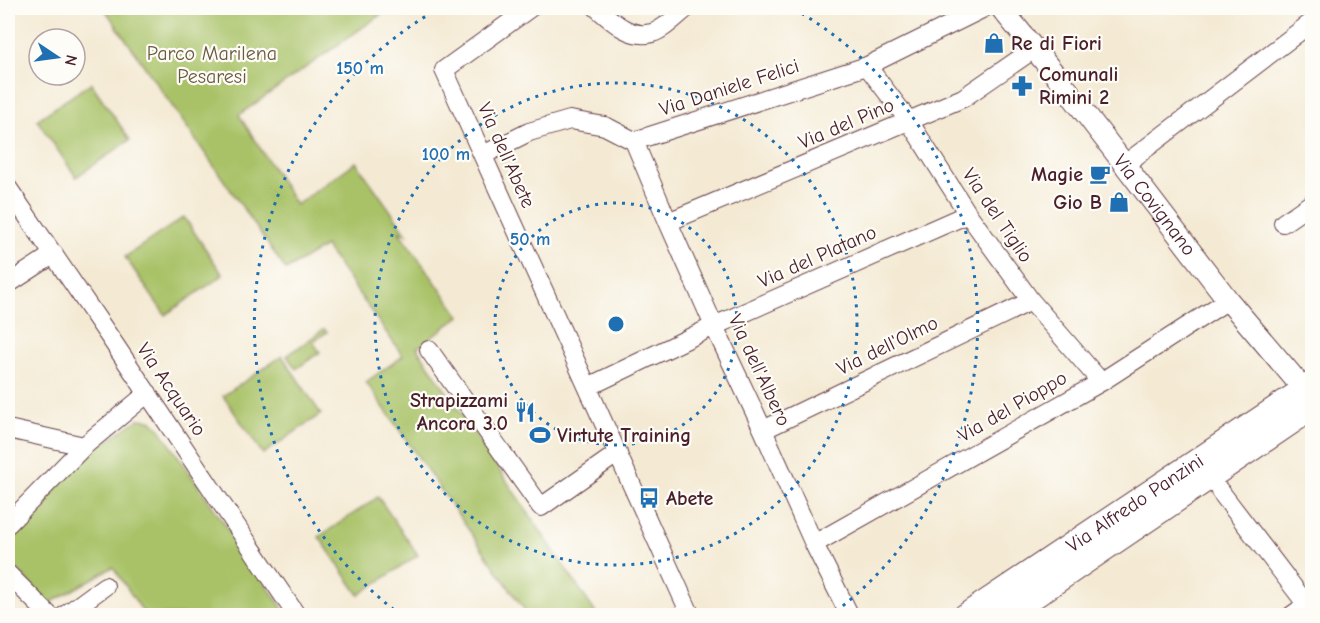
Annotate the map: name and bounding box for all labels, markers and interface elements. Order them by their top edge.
north arrow [27,27,87,87]
shop icon: Re di Fiori [982,31,1006,55]
place label: Re di Fiori [1011,32,1102,55]
park label: Parco Marilena Pesaresi [147,42,277,88]
text: N [61,53,81,67]
street label: Via Daniele Felici [656,54,802,121]
text: 150 m [336,58,384,79]
place label: Comunali Rimini 2 [1039,63,1118,109]
pharmacy icon: Comunali Rimini 2 [1010,74,1034,98]
street label: Via del Pino [795,93,897,154]
street label: Via dell'Abete [473,99,540,212]
text: 100 m [422,144,470,165]
street label: Via Covignano [1109,150,1201,260]
cafe icon: Magie [1088,162,1112,186]
place label: Magie [1031,163,1083,186]
street label: Via del Tiglio [958,164,1038,267]
shop icon: Gio B [1107,190,1131,214]
place label: Gio B [1053,191,1102,214]
street label: Via del Platano [755,220,880,293]
text: 50 m [510,229,550,250]
street label: Via dell'Albero [724,311,795,430]
street label: Via dell'Olmo [833,311,942,380]
centre of rings [606,314,626,334]
street label: Via Acquario [132,338,211,440]
street label: Via del Pioppo [954,366,1071,447]
place label: Strapizzami Ancora 3.0 [410,389,508,435]
restaurant icon: Strapizzami Ancora 3.0 [513,400,537,424]
sports icon: Virtute Training [528,423,552,447]
place label: Virtute Training [557,424,691,447]
street label: Via Alfredo Panzini [1062,449,1208,557]
bus stop icon: Abete [637,486,661,510]
place label: Abete [666,487,713,510]

